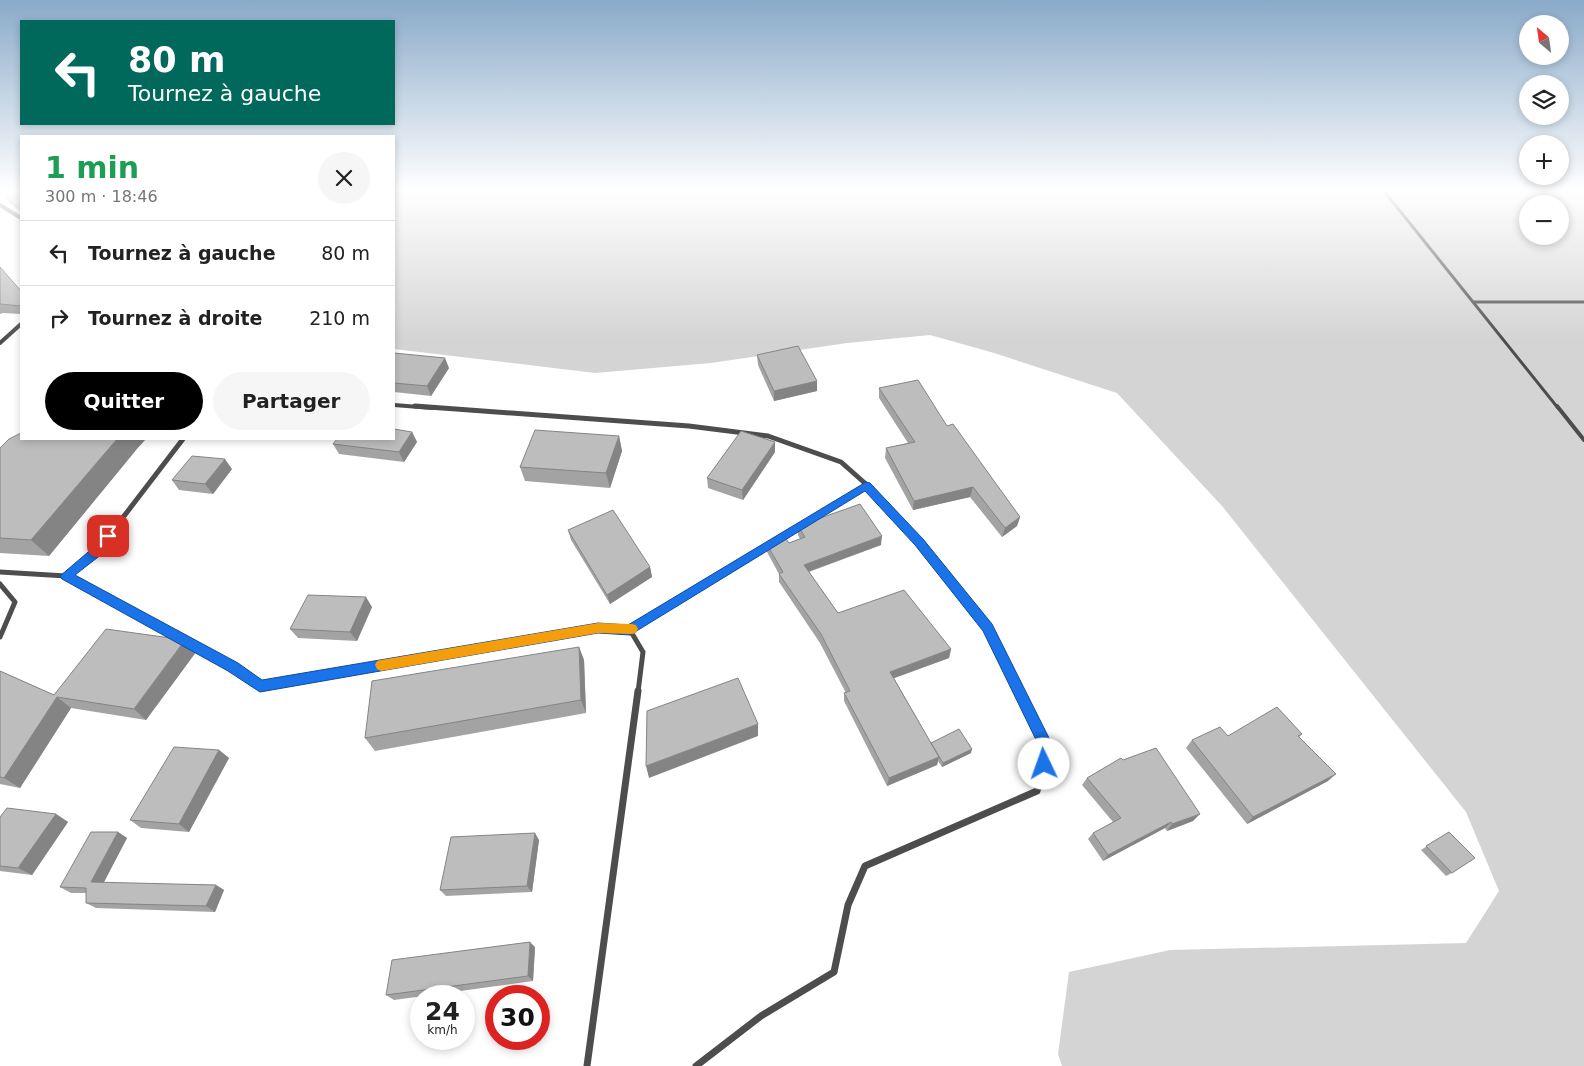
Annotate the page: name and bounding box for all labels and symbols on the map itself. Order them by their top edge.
north arrow [1519,15,1569,65]
pin [87,515,129,557]
position arrow [1017,737,1069,789]
speed limit sign: 30 [485,985,550,1050]

